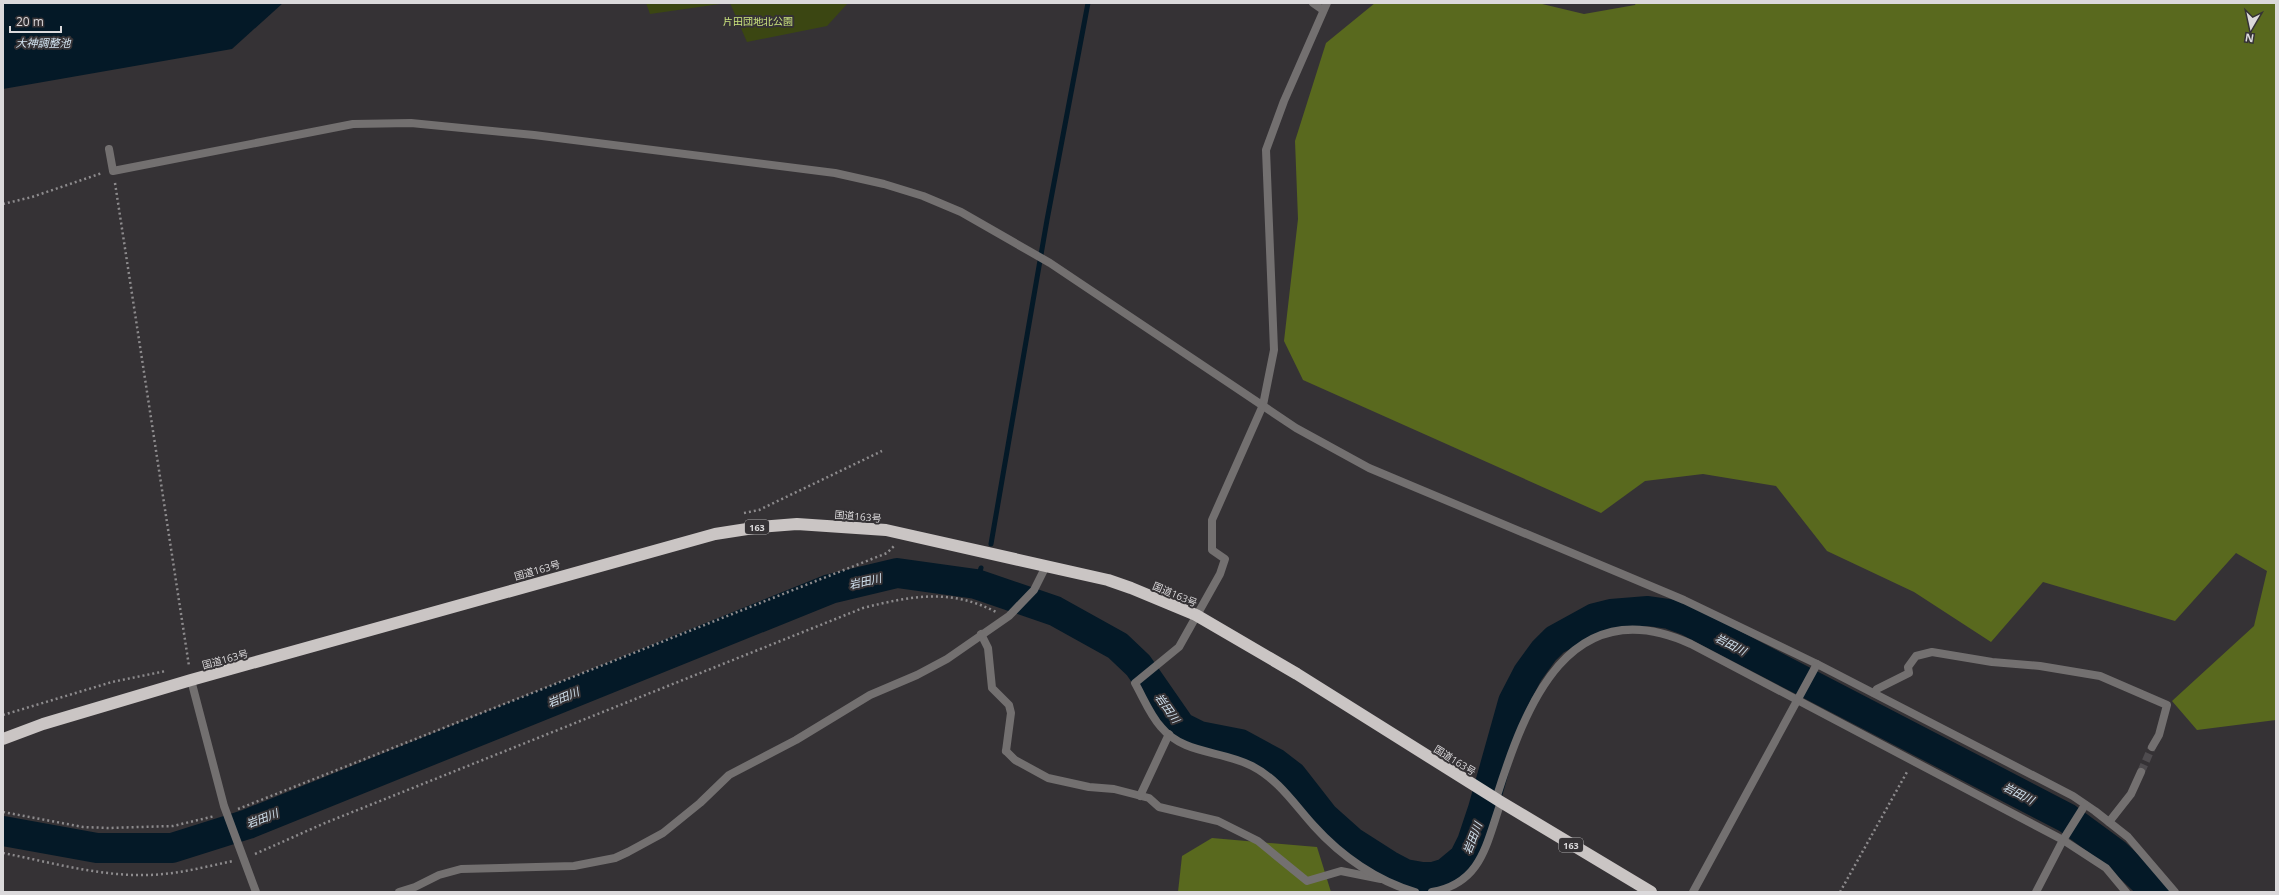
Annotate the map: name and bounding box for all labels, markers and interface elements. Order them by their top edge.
scale bar [10,8,61,34]
north arrow [2231,8,2271,48]
text: 20 m [16,13,44,30]
park label: 片田団地北公園 [723,14,793,28]
text: N [2244,30,2255,46]
water label: 大神調整池 [16,35,71,50]
street label: 国道163号 [834,507,882,525]
road number: 163 [745,520,769,534]
street label: 国道163号 [512,557,562,583]
water label: 岩田川 [847,570,884,592]
street label: 国道163号 [1151,578,1199,610]
water label: 岩田川 [1713,630,1750,659]
street label: 国道163号 [200,646,250,672]
water label: 岩田川 [545,683,582,710]
water label: 岩田川 [1152,690,1184,727]
street label: 国道163号 [1431,742,1479,778]
water label: 岩田川 [2001,779,2038,808]
water label: 岩田川 [244,805,281,831]
water label: 岩田川 [1459,819,1485,856]
road number: 163 [1559,838,1583,852]

